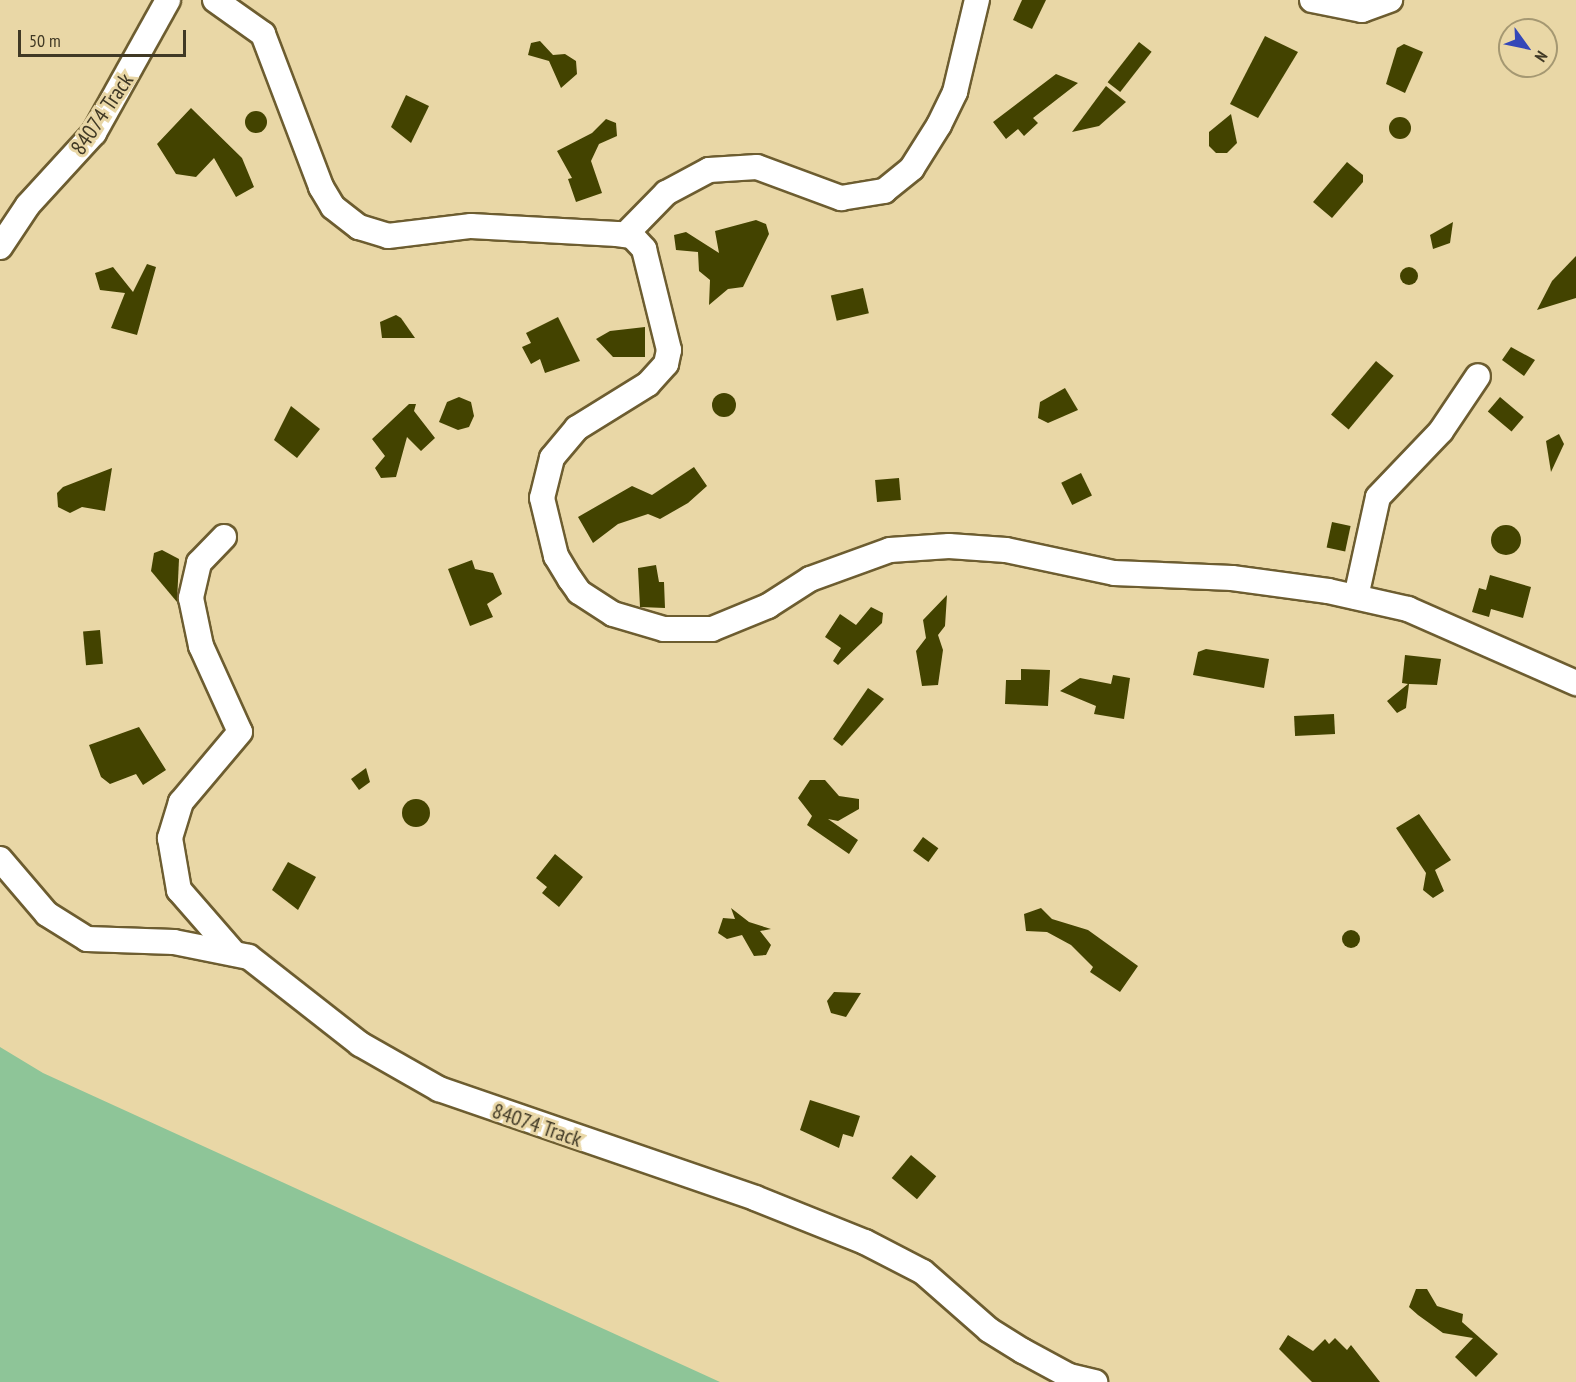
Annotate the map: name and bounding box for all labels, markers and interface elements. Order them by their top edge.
scale bar [21,18,189,56]
north arrow [1498,18,1558,78]
text: 50 m [29,29,61,52]
text: N [1531,48,1552,66]
street label: 84074 Track [65,68,139,160]
street label: 84074 Track [489,1097,585,1153]

